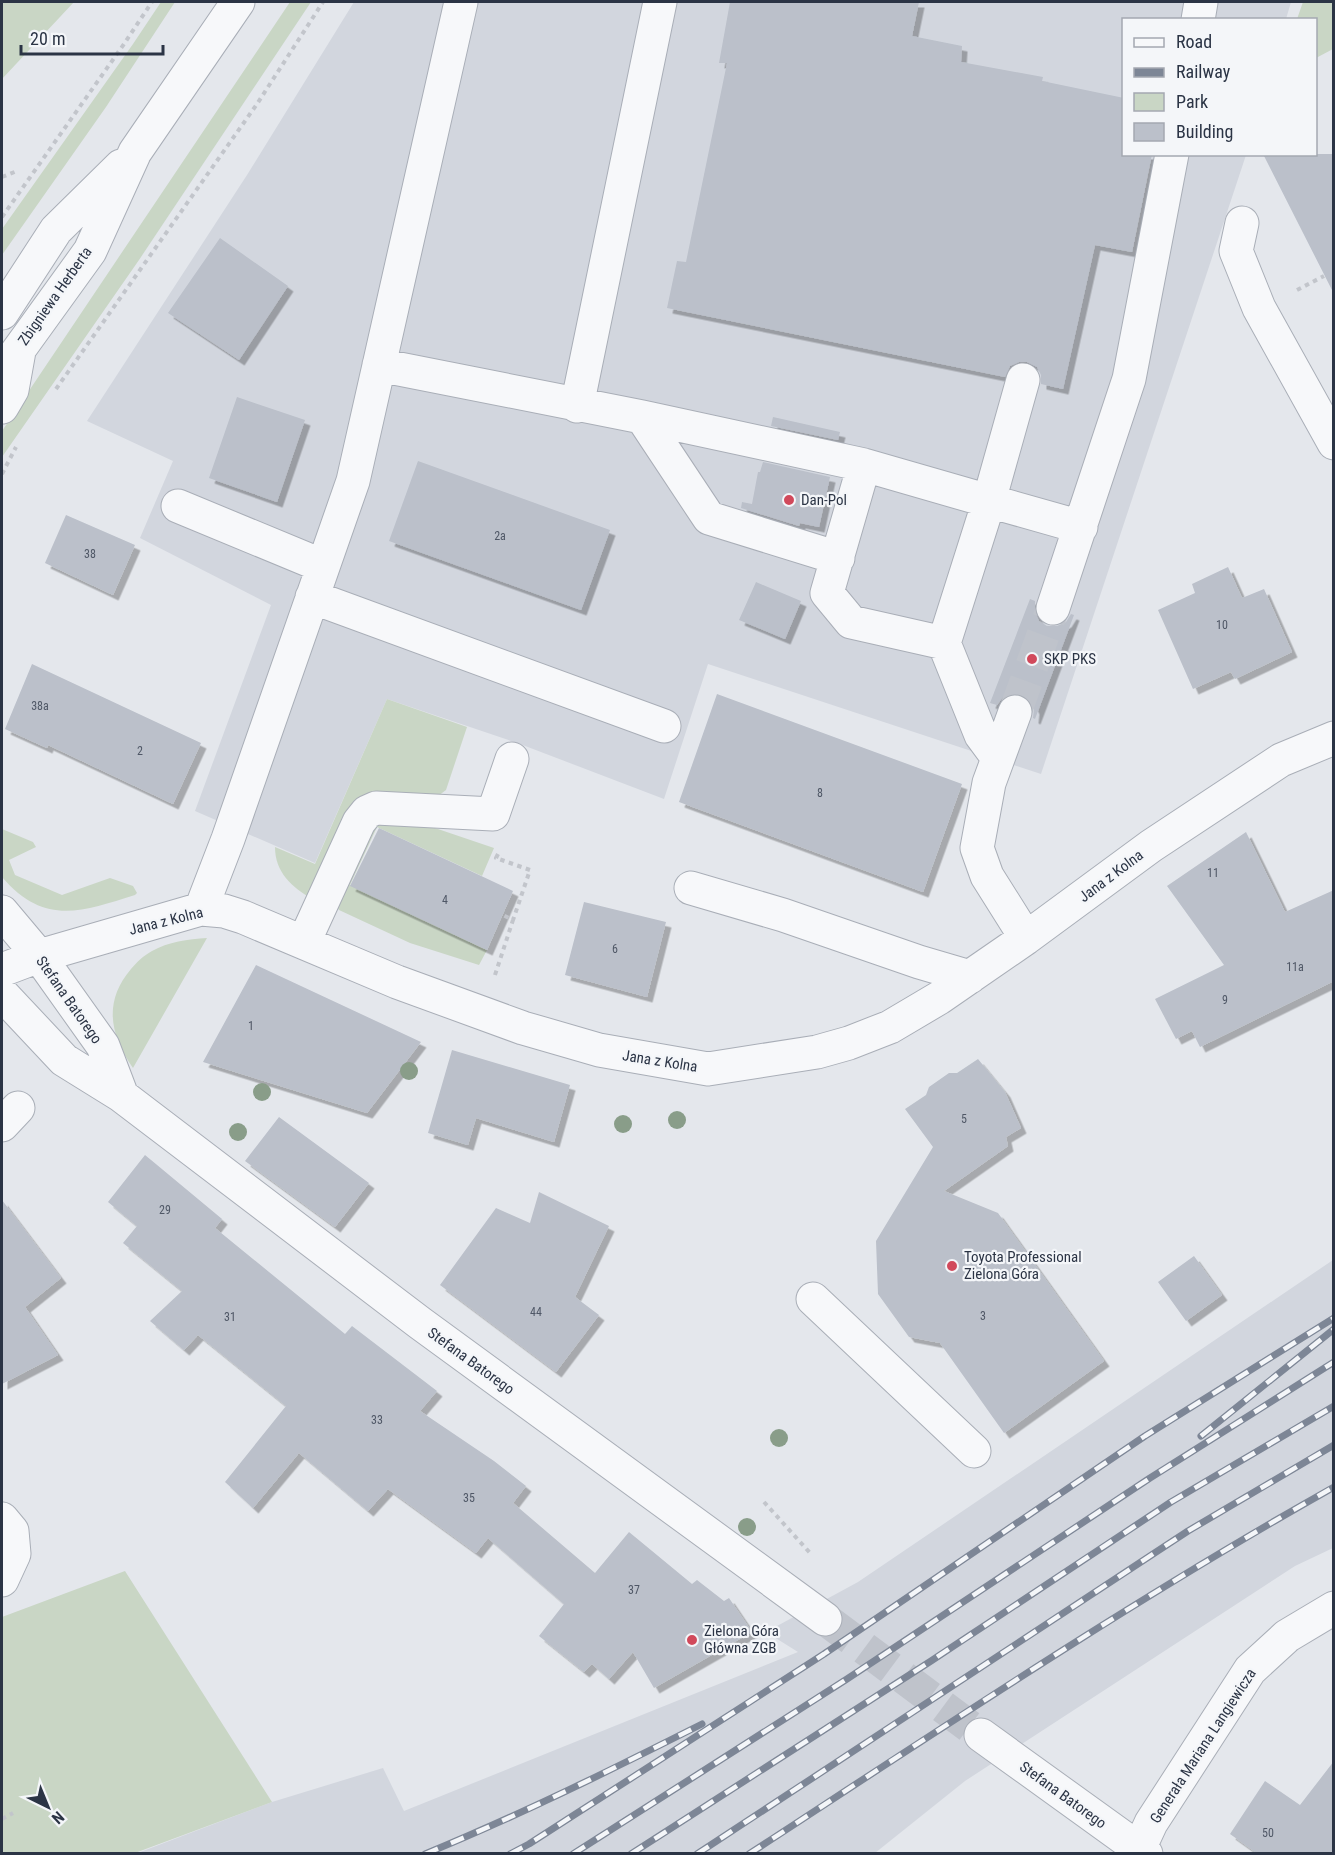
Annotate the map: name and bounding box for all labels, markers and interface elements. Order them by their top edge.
scale bar [21,18,164,56]
legend [1122,18,1317,156]
text: 20 m [30,28,65,49]
text: Road [1176,31,1212,52]
text: Railway [1176,61,1231,82]
text: Park [1176,91,1208,112]
text: Building [1176,121,1233,142]
street label: Zbigniewa Herberta [14,243,96,349]
place label: Dan-Pol [801,491,847,509]
marker: Dan-Pol [782,493,796,507]
house number: 2a [494,529,506,543]
house number: 38 [84,547,96,561]
house number: 10 [1216,618,1228,632]
place label: SKP PKS [1044,650,1096,668]
marker: SKP PKS [1025,652,1039,666]
house number: 38a [31,699,49,713]
house number: 2 [137,744,143,758]
house number: 8 [817,786,823,800]
street label: Jana z Kolna [1075,846,1147,906]
house number: 11 [1207,866,1219,880]
house number: 4 [442,893,448,907]
street label: Jana z Kolna [127,903,205,939]
house number: 6 [612,942,618,956]
street label: Stefana Batorego [32,953,106,1047]
house number: 11a [1286,960,1304,974]
house number: 9 [1222,993,1228,1007]
house number: 1 [248,1019,254,1033]
street label: Jana z Kolna [621,1046,699,1076]
house number: 5 [961,1112,967,1126]
house number: 29 [159,1203,171,1217]
place label: Toyota Professional Zielona Góra [964,1248,1082,1283]
marker: Toyota Professional Zielona Góra [945,1259,959,1273]
house number: 44 [530,1305,542,1319]
house number: 3 [980,1309,986,1323]
house number: 31 [224,1310,236,1324]
street label: Stefana Batorego [424,1324,518,1398]
house number: 33 [371,1413,383,1427]
house number: 35 [463,1491,475,1505]
house number: 37 [628,1583,640,1597]
place label: Zielona Góra Główna ZGB [704,1622,779,1657]
marker: Zielona Góra Główna ZGB [685,1633,699,1647]
street label: Generała Mariana Langiewicza [1146,1665,1260,1827]
street label: Stefana Batorego [1016,1758,1110,1832]
north arrow [18,1777,78,1837]
text: N [48,1807,68,1828]
house number: 50 [1262,1826,1274,1840]

